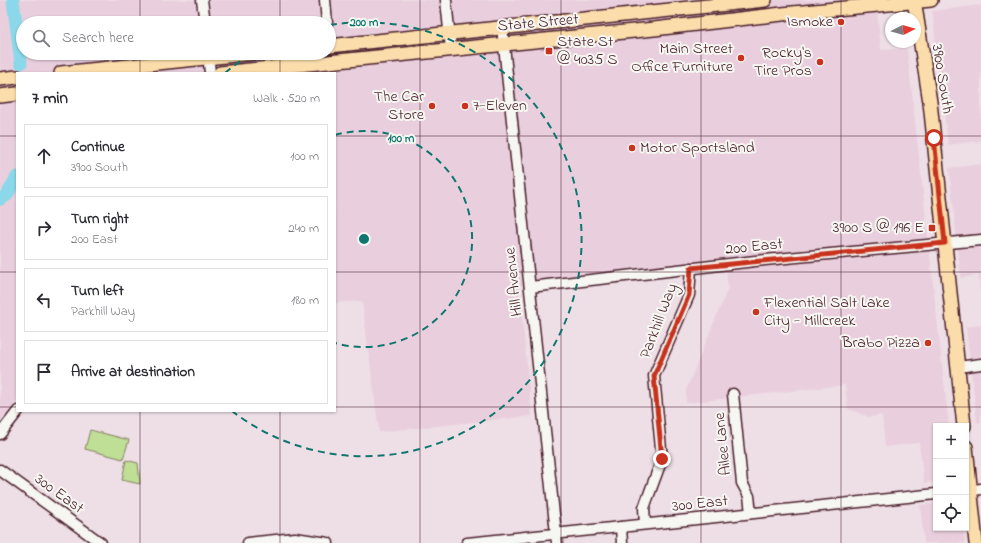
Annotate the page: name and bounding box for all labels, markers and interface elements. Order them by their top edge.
street label: State Street [497,7,580,38]
place label: Ismoke [787,10,834,34]
north arrow [885,12,921,48]
text: 200 m [349,14,379,32]
search box [16,16,336,60]
marker: Ismoke [836,17,846,27]
icon: search [30,27,52,49]
text: Search here [62,27,134,49]
place label: State St @ 4035 S [557,30,618,72]
place label: Main Street Office Furniture [631,37,734,79]
place label: Rocky's Tire Pros [754,41,812,83]
street label: 3900 South [925,43,959,115]
marker: State St @ 4035 S [544,46,554,56]
marker: Main Street Office Furniture [736,53,746,63]
marker: Rocky's Tire Pros [815,57,825,67]
place label: The Car Store [374,85,425,127]
text: 7 min [32,86,68,111]
text: Walk · 520 m [253,89,320,108]
place label: 7-Eleven [473,94,527,118]
marker: The Car Store [427,101,437,111]
marker: 7-Eleven [460,101,470,111]
route start [925,129,943,147]
text: 100 m [388,130,415,148]
text: Continue [71,136,125,158]
place label: Motor Sportsland [640,136,755,160]
marker: Motor Sportsland [627,143,637,153]
icon: ahead [33,145,55,167]
text: 100 m [290,147,319,166]
text: 3900 South [71,158,128,177]
text: Turn right [71,208,129,230]
place label: 3900 S @ 196 E [833,216,924,240]
icon: right [33,217,55,239]
text: 240 m [288,219,319,238]
marker: 3900 S @ 196 E [927,223,937,233]
text: 200 East [71,230,118,249]
centre of rings [357,232,371,246]
street label: 200 East [724,232,785,262]
street label: Hill Avenue [498,245,530,318]
text: Turn left [71,280,124,302]
street label: Parkhill Way [634,280,684,362]
icon: left [33,289,55,311]
text: 180 m [291,291,319,310]
place label: Flexential Salt Lake City - Millcreek [763,291,891,333]
text: Parkhill Way [71,302,135,321]
marker: Flexential Salt Lake City - Millcreek [751,307,761,317]
place label: Brabo Pizza [841,331,920,355]
marker: Brabo Pizza [923,338,933,348]
icon: arrive [33,361,55,383]
text: Arrive at destination [71,361,195,383]
street label: Ailee Lane [708,410,738,477]
map controls [933,423,969,531]
button: + [933,423,969,459]
route end [653,450,671,468]
button: − [933,459,969,495]
street label: 300 East [29,468,89,521]
street label: 300 East [671,489,730,519]
button: locate [933,495,969,531]

